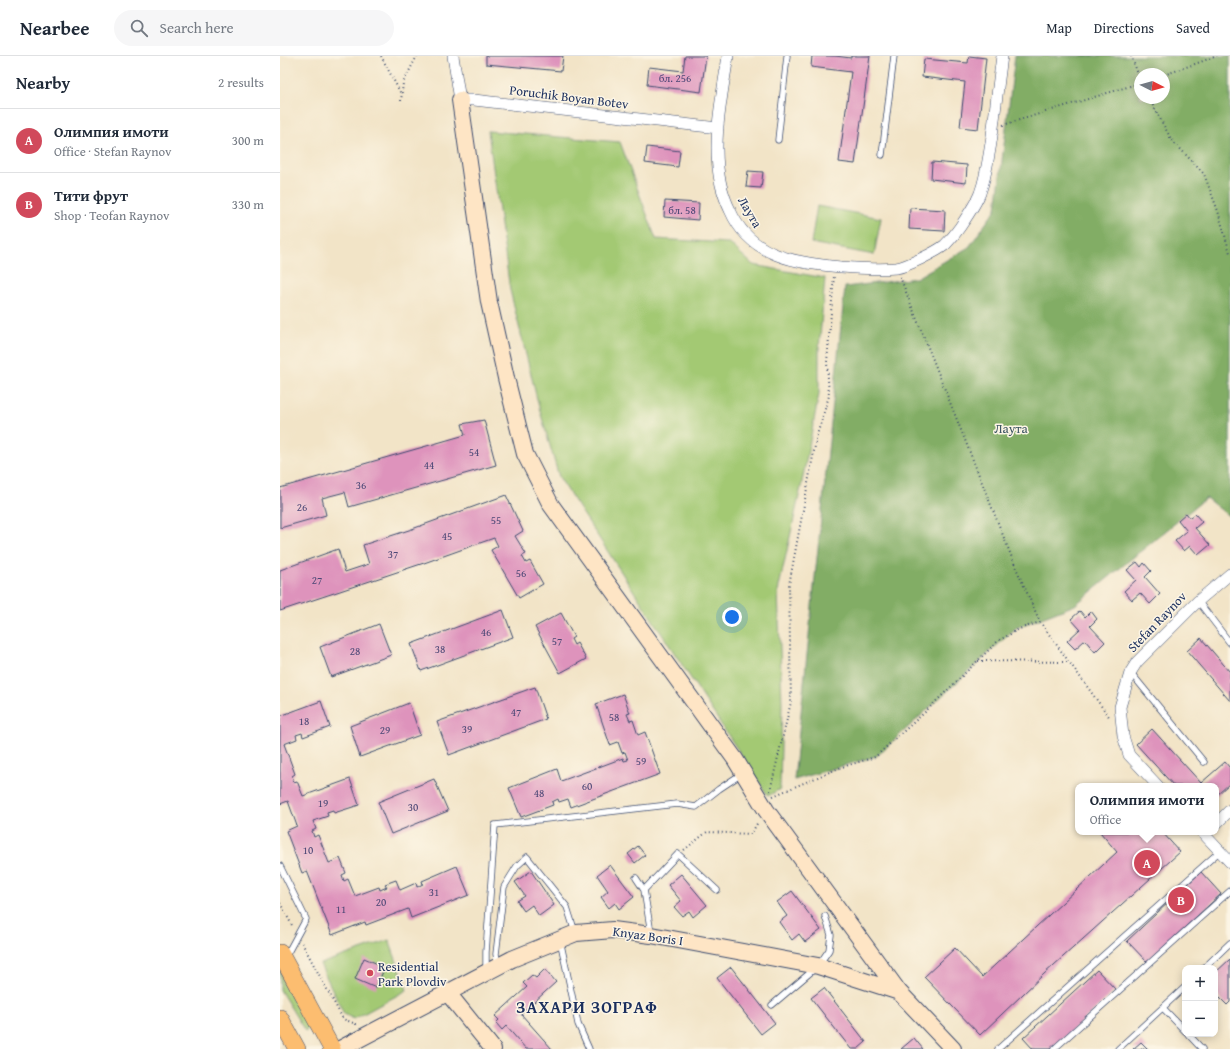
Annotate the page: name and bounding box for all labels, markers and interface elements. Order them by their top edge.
search box [114,10,394,46]
text: Nearbee [20,14,90,42]
icon: search [128,17,150,39]
text: Search here [160,17,234,38]
text: Map [1046,18,1072,38]
text: Directions [1094,18,1154,38]
text: Saved [1176,18,1210,38]
north arrow [1134,68,1170,104]
text: Nearby [16,70,70,95]
house number: бл. 256 [659,70,691,86]
text: 2 results [218,73,264,92]
street label: Poruchik Boyan Botev [508,80,630,114]
text: Олимпия имоти [54,121,169,142]
text: A [25,131,33,150]
text: 300 m [232,131,264,150]
text: Office · Stefan Raynov [54,142,171,161]
text: Тити фрут [54,185,128,206]
street label: Лаута [733,193,767,232]
text: B [25,195,33,214]
text: 330 m [232,195,264,214]
house number: бл. 58 [668,202,696,218]
text: Shop · Teofan Raynov [54,206,169,225]
park label: Лаута [994,419,1029,438]
house number: 54 [469,444,479,460]
house number: 44 [424,457,434,473]
house number: 36 [356,477,366,493]
house number: 26 [297,499,307,515]
house number: 55 [491,512,501,528]
house number: 45 [442,528,452,544]
house number: 37 [388,546,398,562]
house number: 56 [516,565,526,581]
house number: 27 [312,572,322,588]
street label: Stefan Raynov [1123,587,1191,657]
your location [722,607,742,627]
house number: 46 [481,624,491,640]
house number: 57 [552,633,562,649]
house number: 38 [435,641,445,657]
house number: 28 [350,643,360,659]
house number: 47 [511,704,521,720]
house number: 58 [609,709,619,725]
house number: 18 [299,713,309,729]
house number: 39 [462,721,472,737]
house number: 29 [380,722,390,738]
house number: 59 [636,753,646,769]
house number: 60 [582,778,592,794]
popup [1075,783,1219,835]
house number: 48 [534,785,544,801]
text: Олимпия имоти [1090,789,1204,810]
house number: 19 [318,795,328,811]
house number: 30 [408,799,418,815]
text: Office [1090,810,1121,829]
house number: 10 [303,842,313,858]
pin: A [1134,848,1160,878]
house number: 31 [429,884,439,900]
pin: B [1168,885,1194,915]
house number: 20 [376,894,386,910]
house number: 11 [336,901,346,917]
street label: Knyaz Boris I [612,922,684,950]
place label: Residential Park Plovdiv [378,957,447,991]
map controls [1182,965,1218,1037]
button: + [1182,965,1218,1001]
marker: Residential Park Plovdiv [365,968,375,978]
district label: ЗАХАРИ ЗОГРАФ [516,994,658,1019]
button: − [1182,1001,1218,1037]

